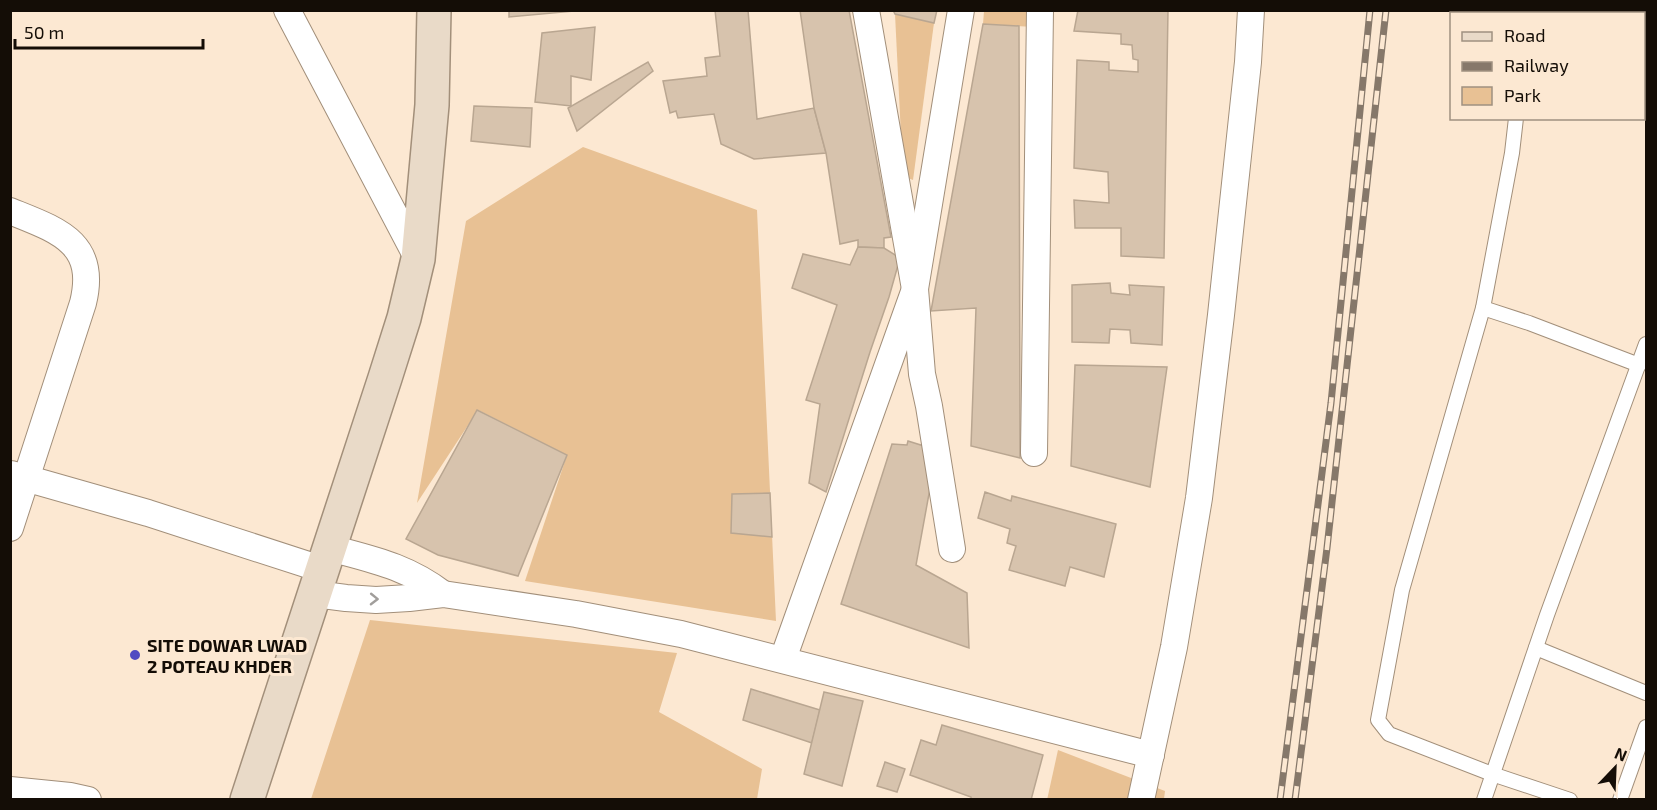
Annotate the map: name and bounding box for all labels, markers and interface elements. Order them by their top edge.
scale bar [15,12,202,50]
legend [1450,12,1645,120]
text: 50 m [24,21,64,43]
text: Road [1504,24,1545,46]
text: Railway [1504,54,1569,76]
text: Park [1504,84,1541,106]
one-way arrow [369,593,378,605]
place label: SITE DOWAR LWAD 2 POTEAU KHDER [147,634,307,677]
marker: SITE DOWAR LWAD 2 POTEAU KHDER [128,648,142,662]
north arrow [1585,738,1645,798]
text: N [1612,743,1630,765]

